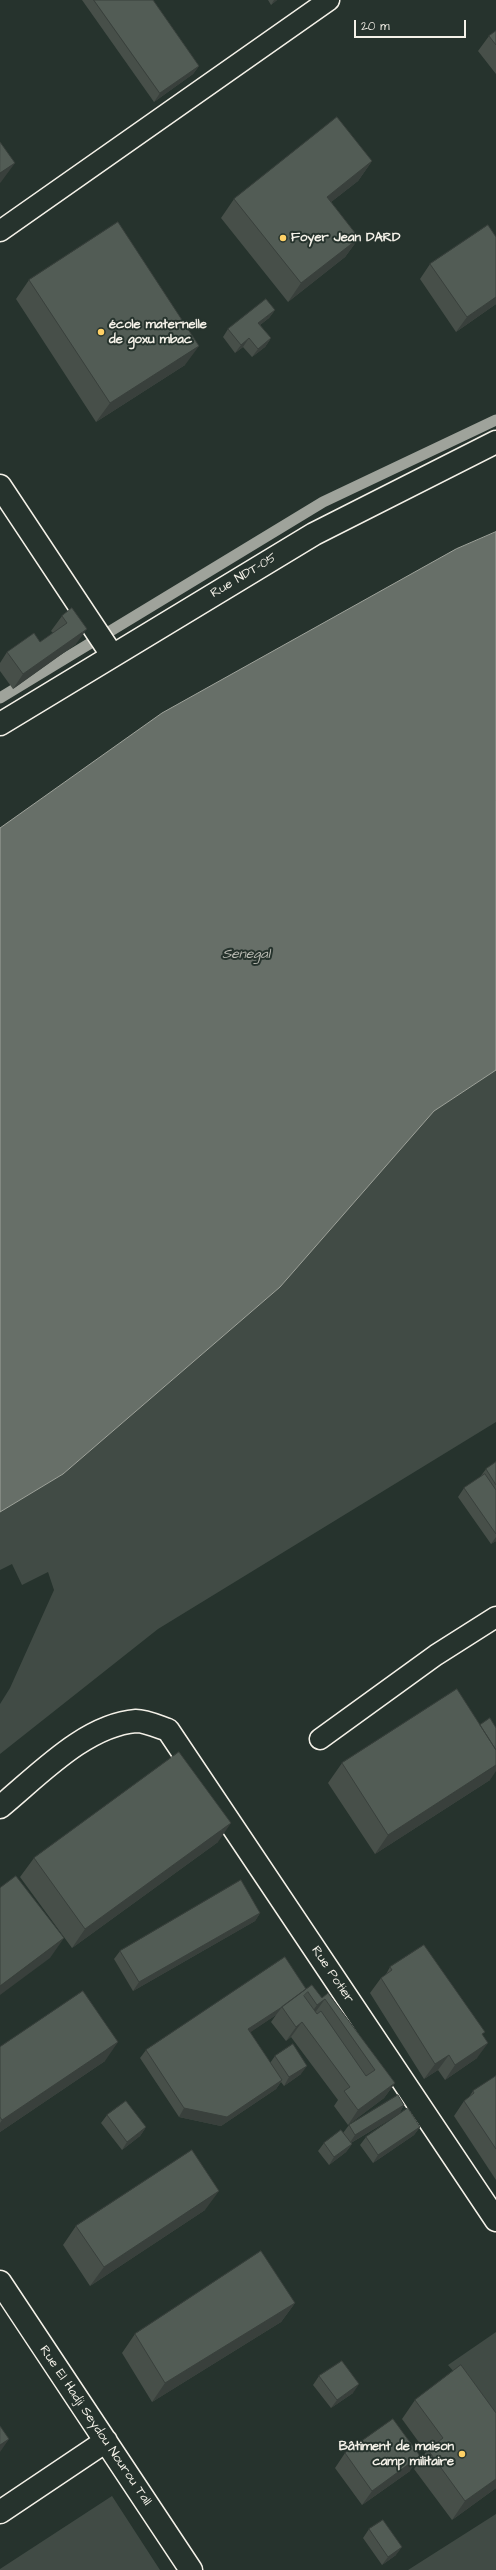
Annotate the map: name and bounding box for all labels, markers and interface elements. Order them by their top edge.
scale bar [356,12,468,38]
text: 20 m [361,18,390,35]
place label: Foyer Jean DARD [291,230,401,246]
marker: Foyer Jean DARD [278,233,288,243]
place label: école maternelle de goxu mbac [109,317,207,348]
marker: école maternelle de goxu mbac [96,327,106,337]
street label: Rue NDT-05 [208,550,280,602]
water label: Senegal [222,947,270,963]
street label: Rue Potier [307,1944,357,2006]
street label: Rue El Hadji Seydou Nourou Tall [36,2343,154,2509]
place label: Bâtiment de maison camp militaire [339,2439,454,2470]
marker: Bâtiment de maison camp militaire [457,2449,467,2459]

